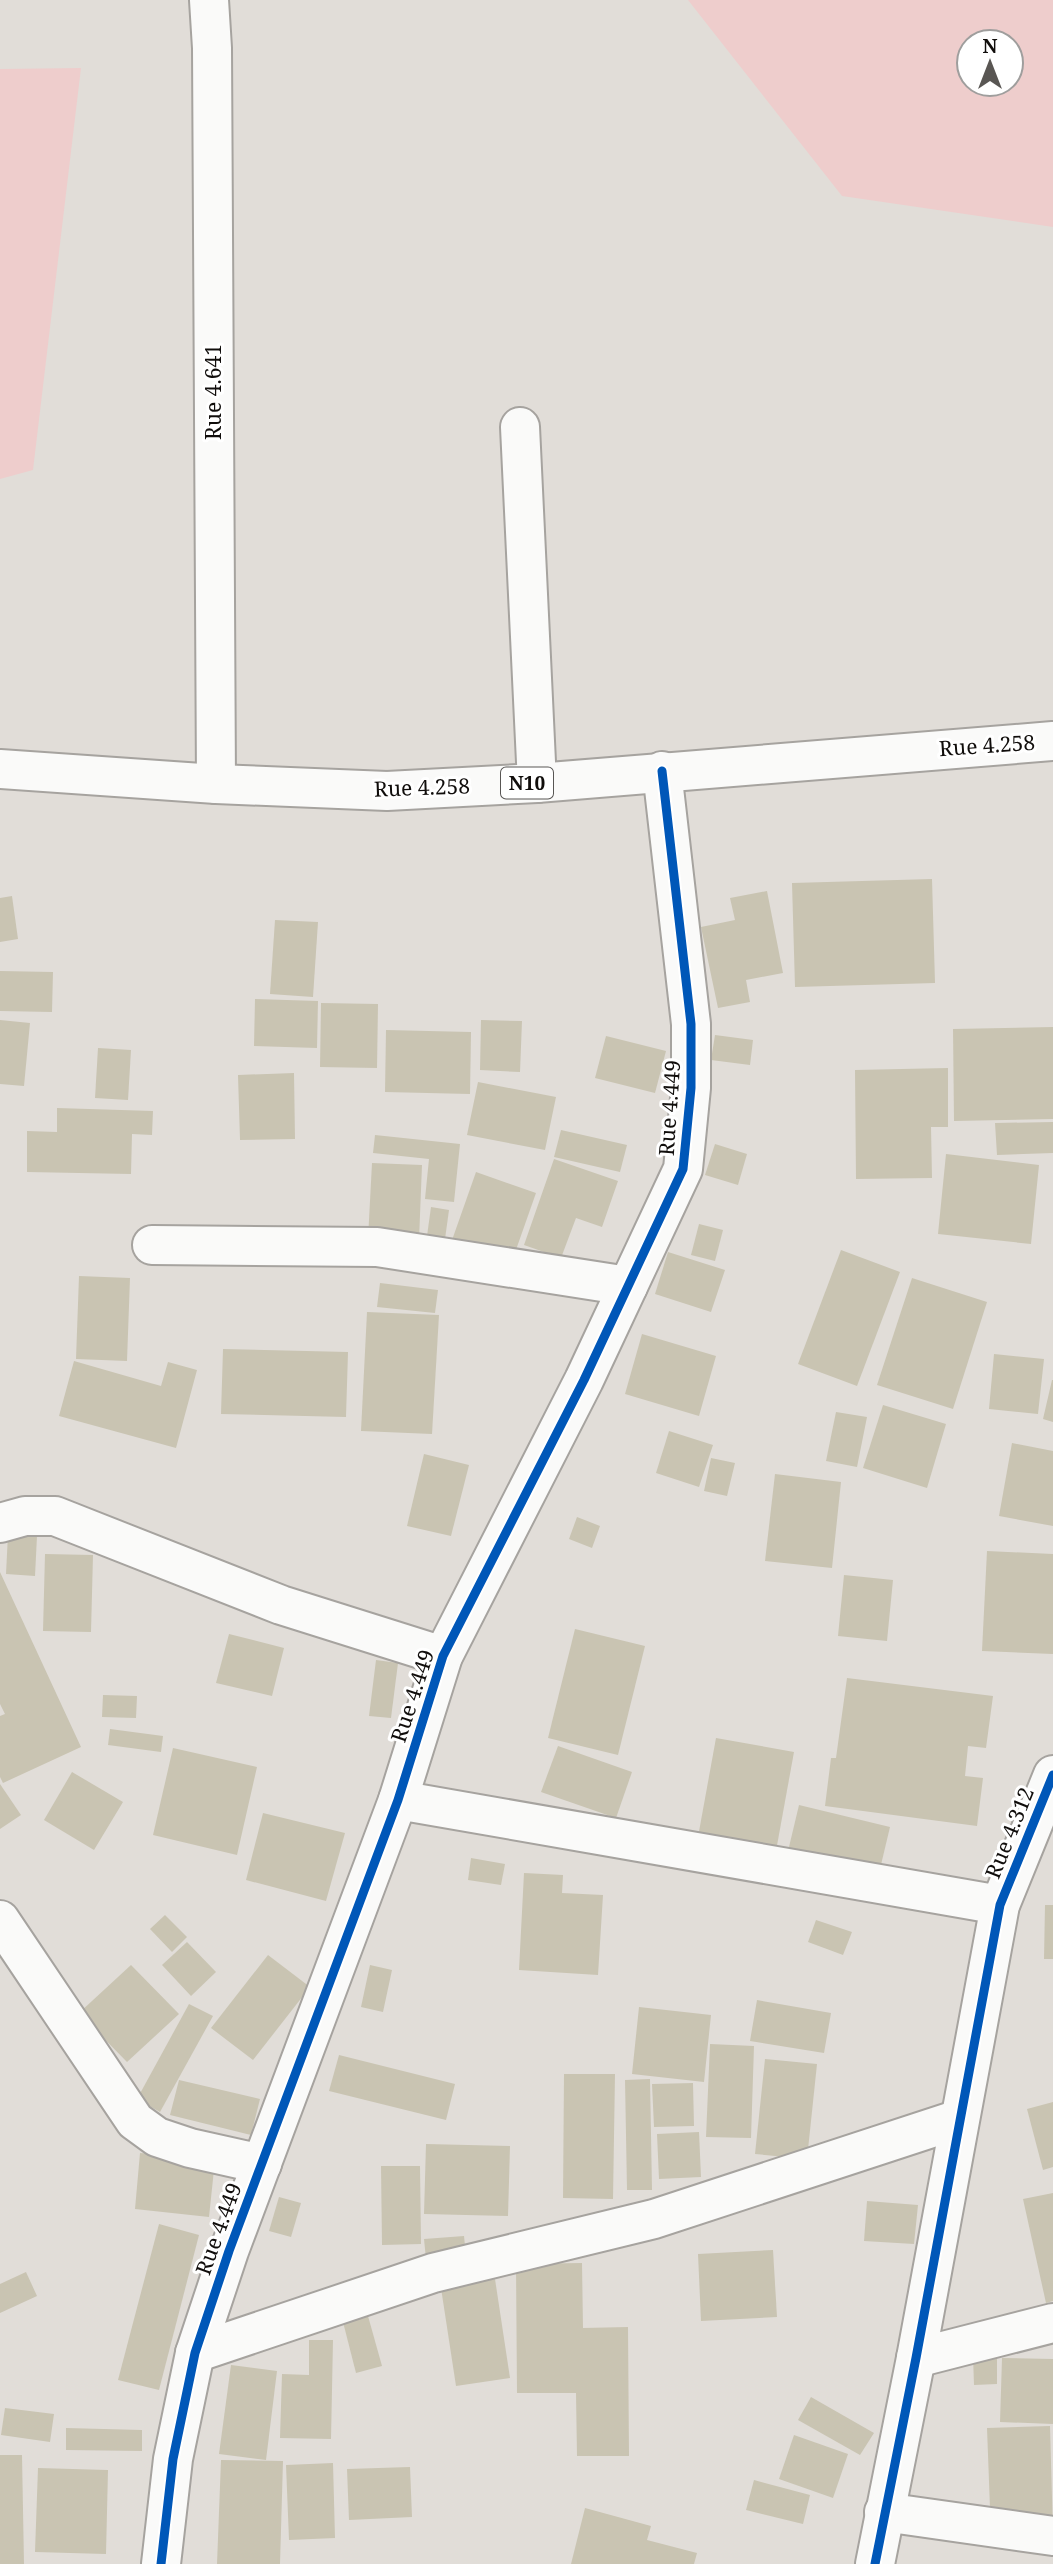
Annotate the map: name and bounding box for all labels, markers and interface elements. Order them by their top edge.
north arrow [955,28,1025,98]
text: N [983,33,998,59]
street label: Rue 4.641 [199,344,227,440]
street label: Rue 4.258 [938,728,1036,762]
road number: N10 [501,768,553,798]
street label: Rue 4.258 [373,771,470,803]
street label: Rue 4.449 [652,1059,686,1157]
street label: Rue 4.449 [384,1646,440,1746]
street label: Rue 4.312 [978,1783,1040,1882]
street label: Rue 4.449 [188,2179,248,2279]

